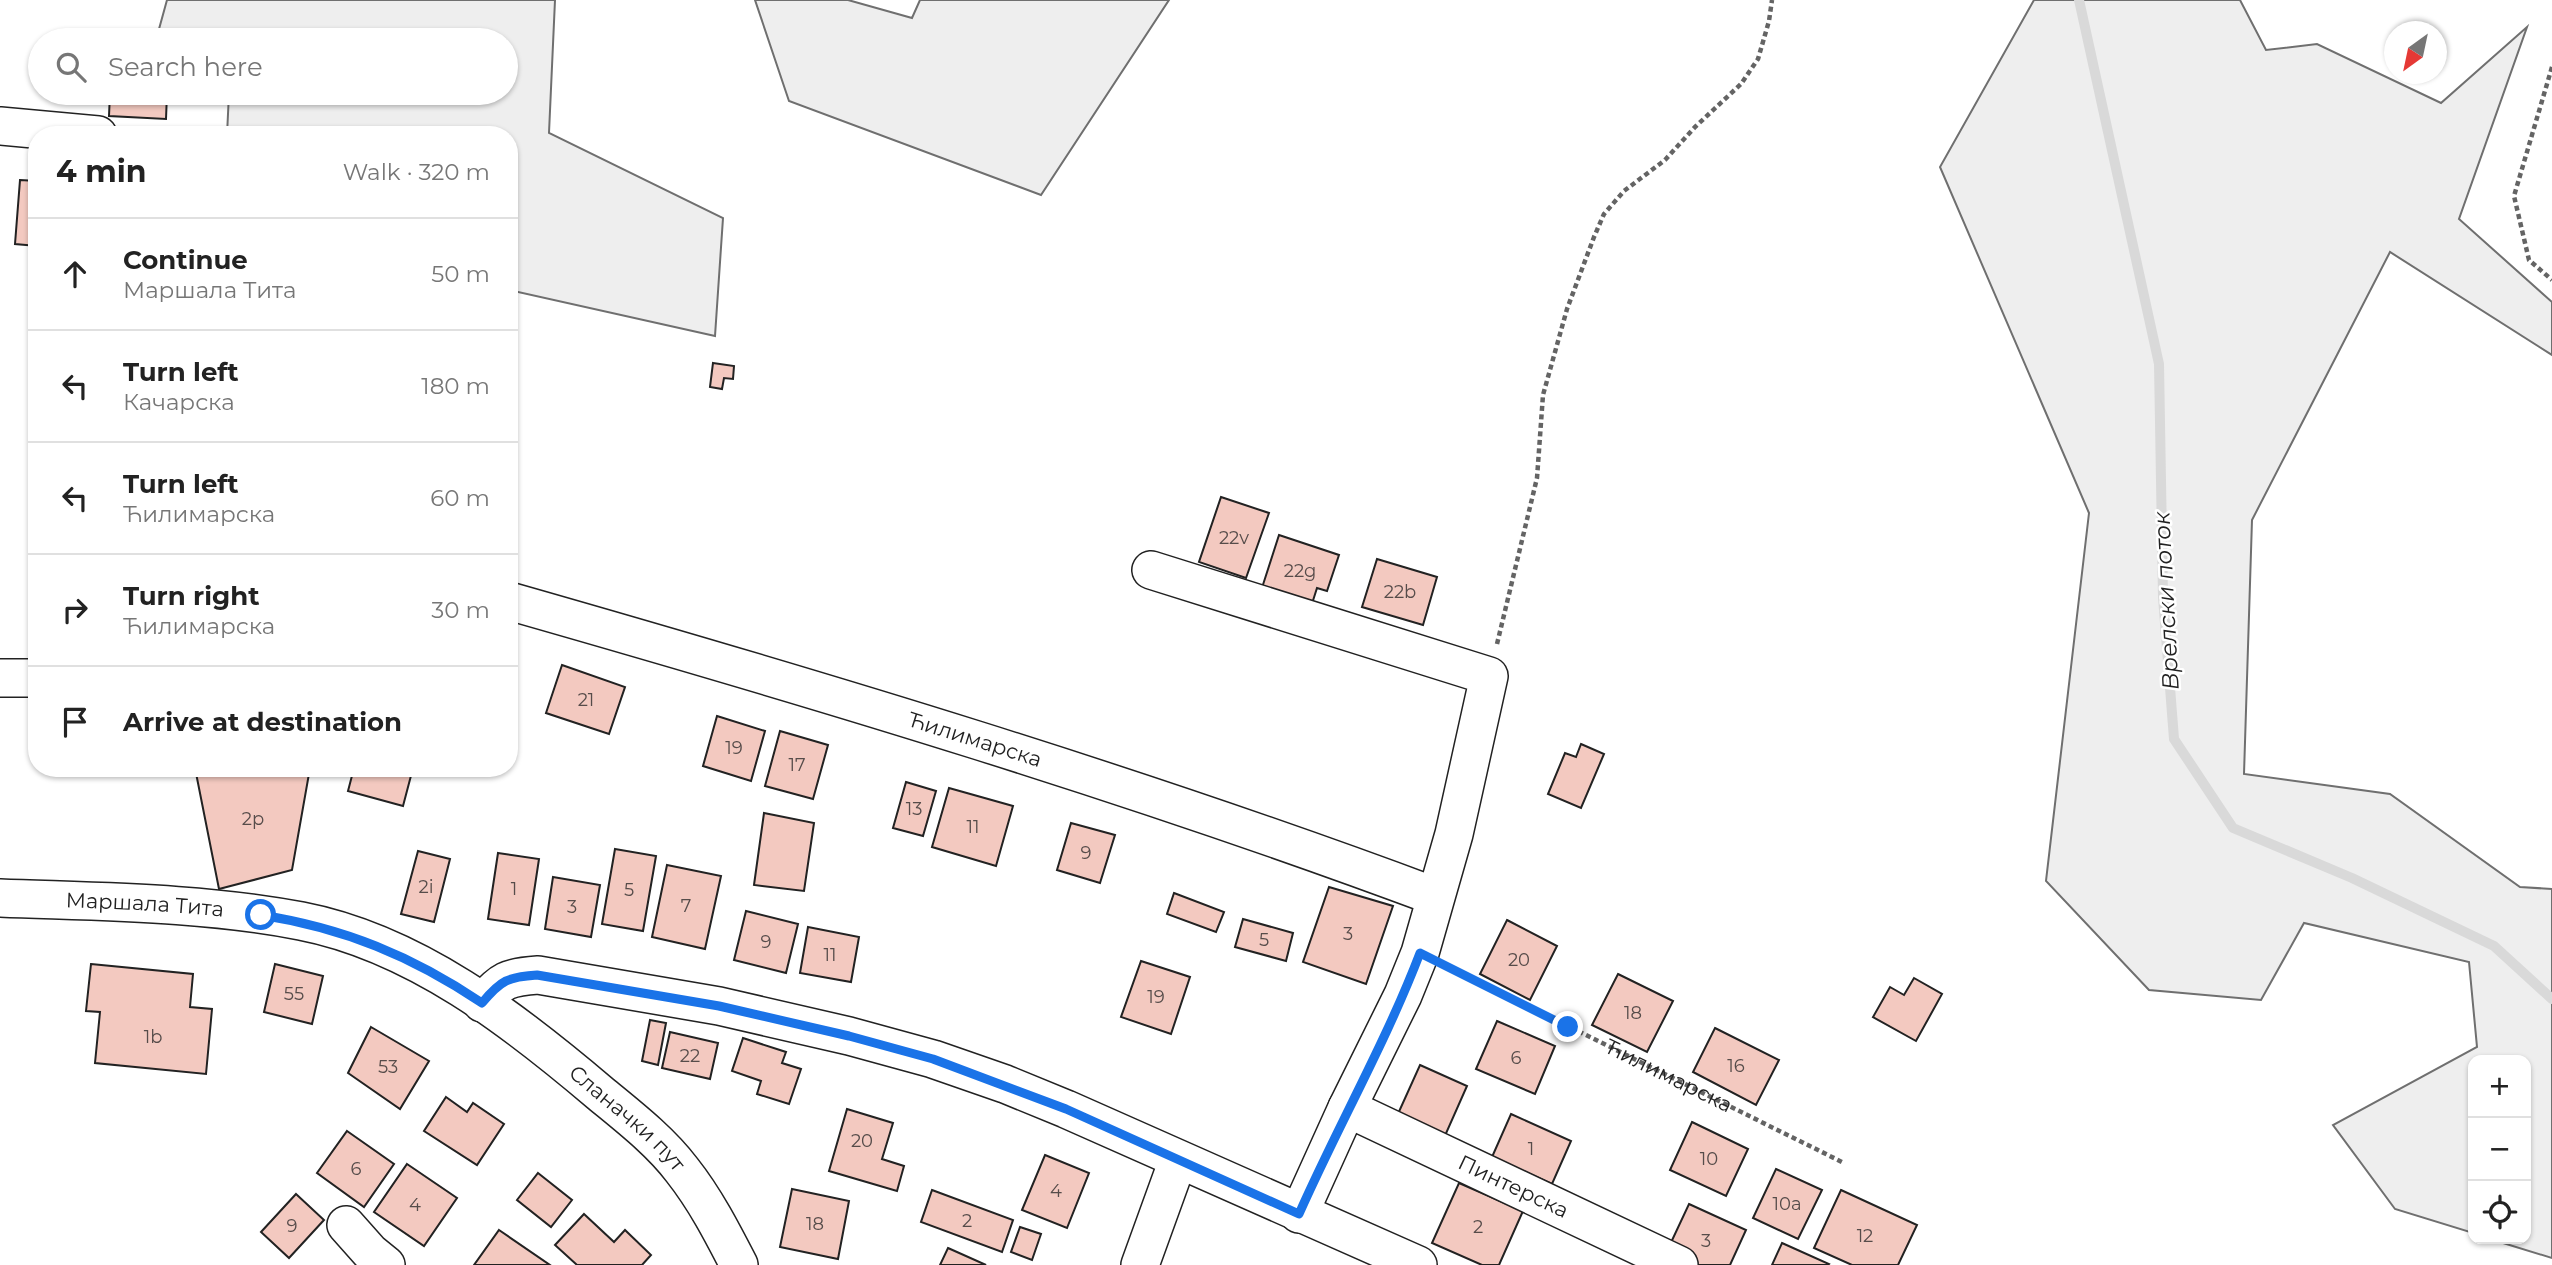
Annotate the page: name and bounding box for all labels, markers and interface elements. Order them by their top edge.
north arrow [2384,21,2447,84]
search box [28,28,518,105]
icon: search [52,48,90,86]
text: Search here [108,51,263,83]
text: 4 min [56,153,146,190]
text: Walk · 320 m [343,158,490,186]
text: Continue [123,244,248,276]
icon: ahead [56,255,94,293]
text: 50 m [431,260,490,288]
text: Маршала Тита [123,276,296,304]
text: Turn left [123,356,239,388]
icon: left [56,367,94,405]
text: 180 m [421,372,490,400]
text: Качарска [123,388,235,416]
text: Turn left [123,468,239,500]
icon: left [56,479,94,517]
text: 60 m [430,484,490,512]
text: Ћилимарска [123,500,275,528]
water label: Врелски поток [2147,510,2185,691]
house number: 22v [1219,527,1249,549]
house number: 22g [1284,560,1316,582]
text: Turn right [123,580,259,612]
house number: 22b [1384,581,1416,603]
icon: right [56,591,94,629]
text: 30 m [431,596,490,624]
text: Ћилимарска [123,612,275,640]
house number: 21 [578,689,594,711]
icon: arrive [56,703,94,741]
text: Arrive at destination [123,706,402,738]
street label: Ћилимарска [905,706,1045,772]
house number: 19 [725,737,743,759]
house number: 17 [788,754,806,776]
house number: 13 [906,798,922,820]
house number: 2p [242,808,264,830]
house number: 11 [967,816,980,838]
house number: 9 [1081,842,1092,864]
house number: 2i [418,876,434,898]
house number: 1 [511,878,517,900]
house number: 5 [624,879,634,901]
street label: Маршала Тита [65,887,225,922]
house number: 7 [681,895,691,917]
house number: 3 [567,896,577,918]
route start [245,899,276,930]
house number: 3 [1343,923,1353,945]
house number: 5 [1259,929,1269,951]
house number: 9 [761,931,772,953]
house number: 11 [824,944,837,966]
house number: 20 [1508,949,1530,971]
house number: 55 [284,983,304,1005]
house number: 19 [1147,986,1165,1008]
house number: 18 [1624,1002,1642,1024]
route end [1552,1011,1583,1042]
house number: 1b [144,1026,162,1048]
street label: Ћилимарска [1601,1033,1737,1118]
house number: 22 [680,1045,700,1067]
house number: 6 [1511,1047,1522,1069]
house number: 16 [1727,1055,1745,1077]
map controls [2468,1055,2531,1244]
button: + [2468,1055,2531,1118]
house number: 53 [378,1056,398,1078]
street label: Сланачки пут [564,1060,691,1176]
button: − [2468,1118,2531,1181]
house number: 20 [851,1130,873,1152]
house number: 1 [1528,1138,1534,1160]
house number: 10 [1700,1148,1718,1170]
street label: Пинтерска [1454,1149,1573,1223]
house number: 6 [351,1158,362,1180]
house number: 4 [1050,1180,1062,1202]
button: locate [2468,1181,2531,1244]
house number: 10a [1772,1193,1802,1215]
house number: 4 [409,1194,421,1216]
house number: 2 [962,1210,972,1232]
house number: 18 [806,1213,824,1235]
house number: 9 [287,1215,298,1237]
house number: 2 [1473,1216,1483,1238]
house number: 12 [1857,1225,1873,1247]
house number: 3 [1701,1230,1711,1252]

